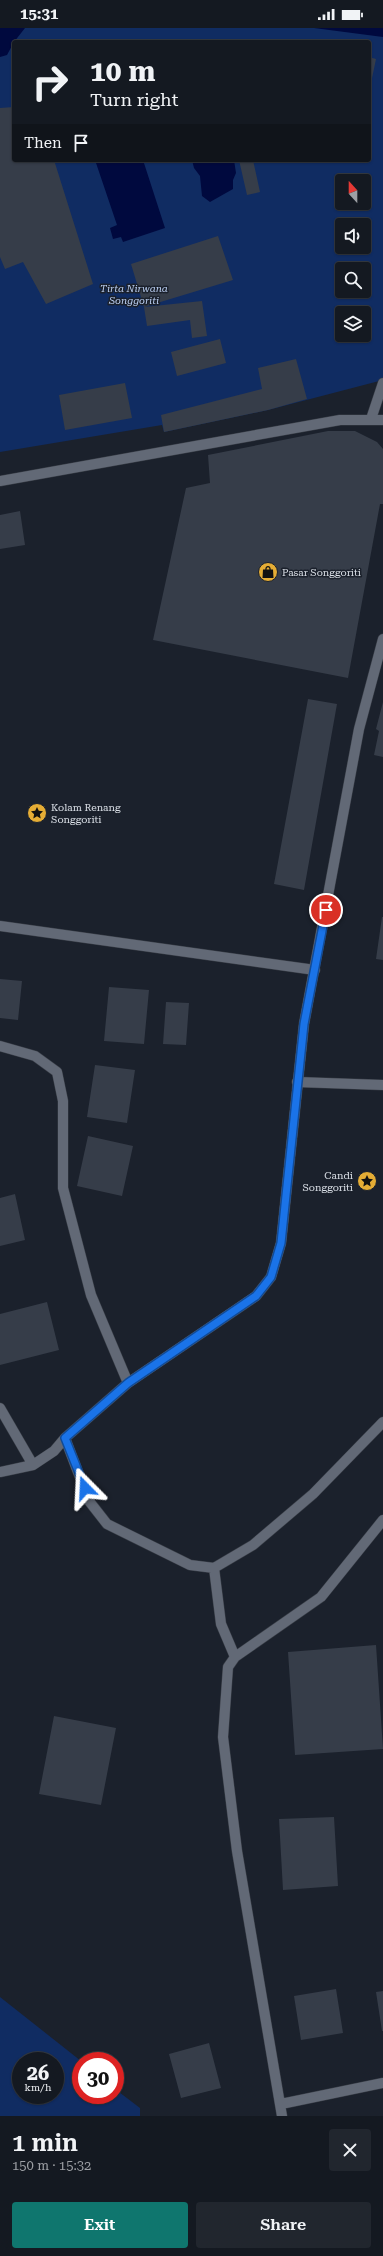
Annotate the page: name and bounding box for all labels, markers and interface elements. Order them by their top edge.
text: 15:31 [20,5,58,23]
text: 10 m [90,55,155,88]
icon: right [24,56,76,108]
text: Turn right [90,89,178,110]
icon: arrive [70,132,92,154]
text: Then [24,134,62,152]
north arrow [335,174,371,210]
map controls [335,174,371,342]
button: sound [335,218,371,254]
button: search [335,262,371,298]
park label: Tirta Nirwana Songgoriti [100,283,168,306]
button: layers [335,306,371,342]
shop icon: Pasar Songgoriti [257,561,279,583]
place label: Pasar Songgoriti [282,567,361,578]
place icon: Kolam Renang Songgoriti [26,802,48,824]
place label: Kolam Renang Songgoriti [51,802,121,825]
pin [309,893,343,927]
icon: arrive [315,899,337,921]
place label: Candi Songgoriti [302,1170,353,1193]
place icon: Candi Songgoriti [356,1170,378,1192]
position arrow [64,1467,106,1509]
speed limit sign: 30 [72,2052,124,2104]
text: 26 [27,2061,49,2085]
text: km/h [25,2082,51,2093]
text: 1 min [12,2129,78,2157]
button: close [329,2129,371,2171]
text: 150 m · 15:32 [12,2158,91,2173]
button: Exit [12,2202,188,2248]
button: Share [196,2202,371,2248]

